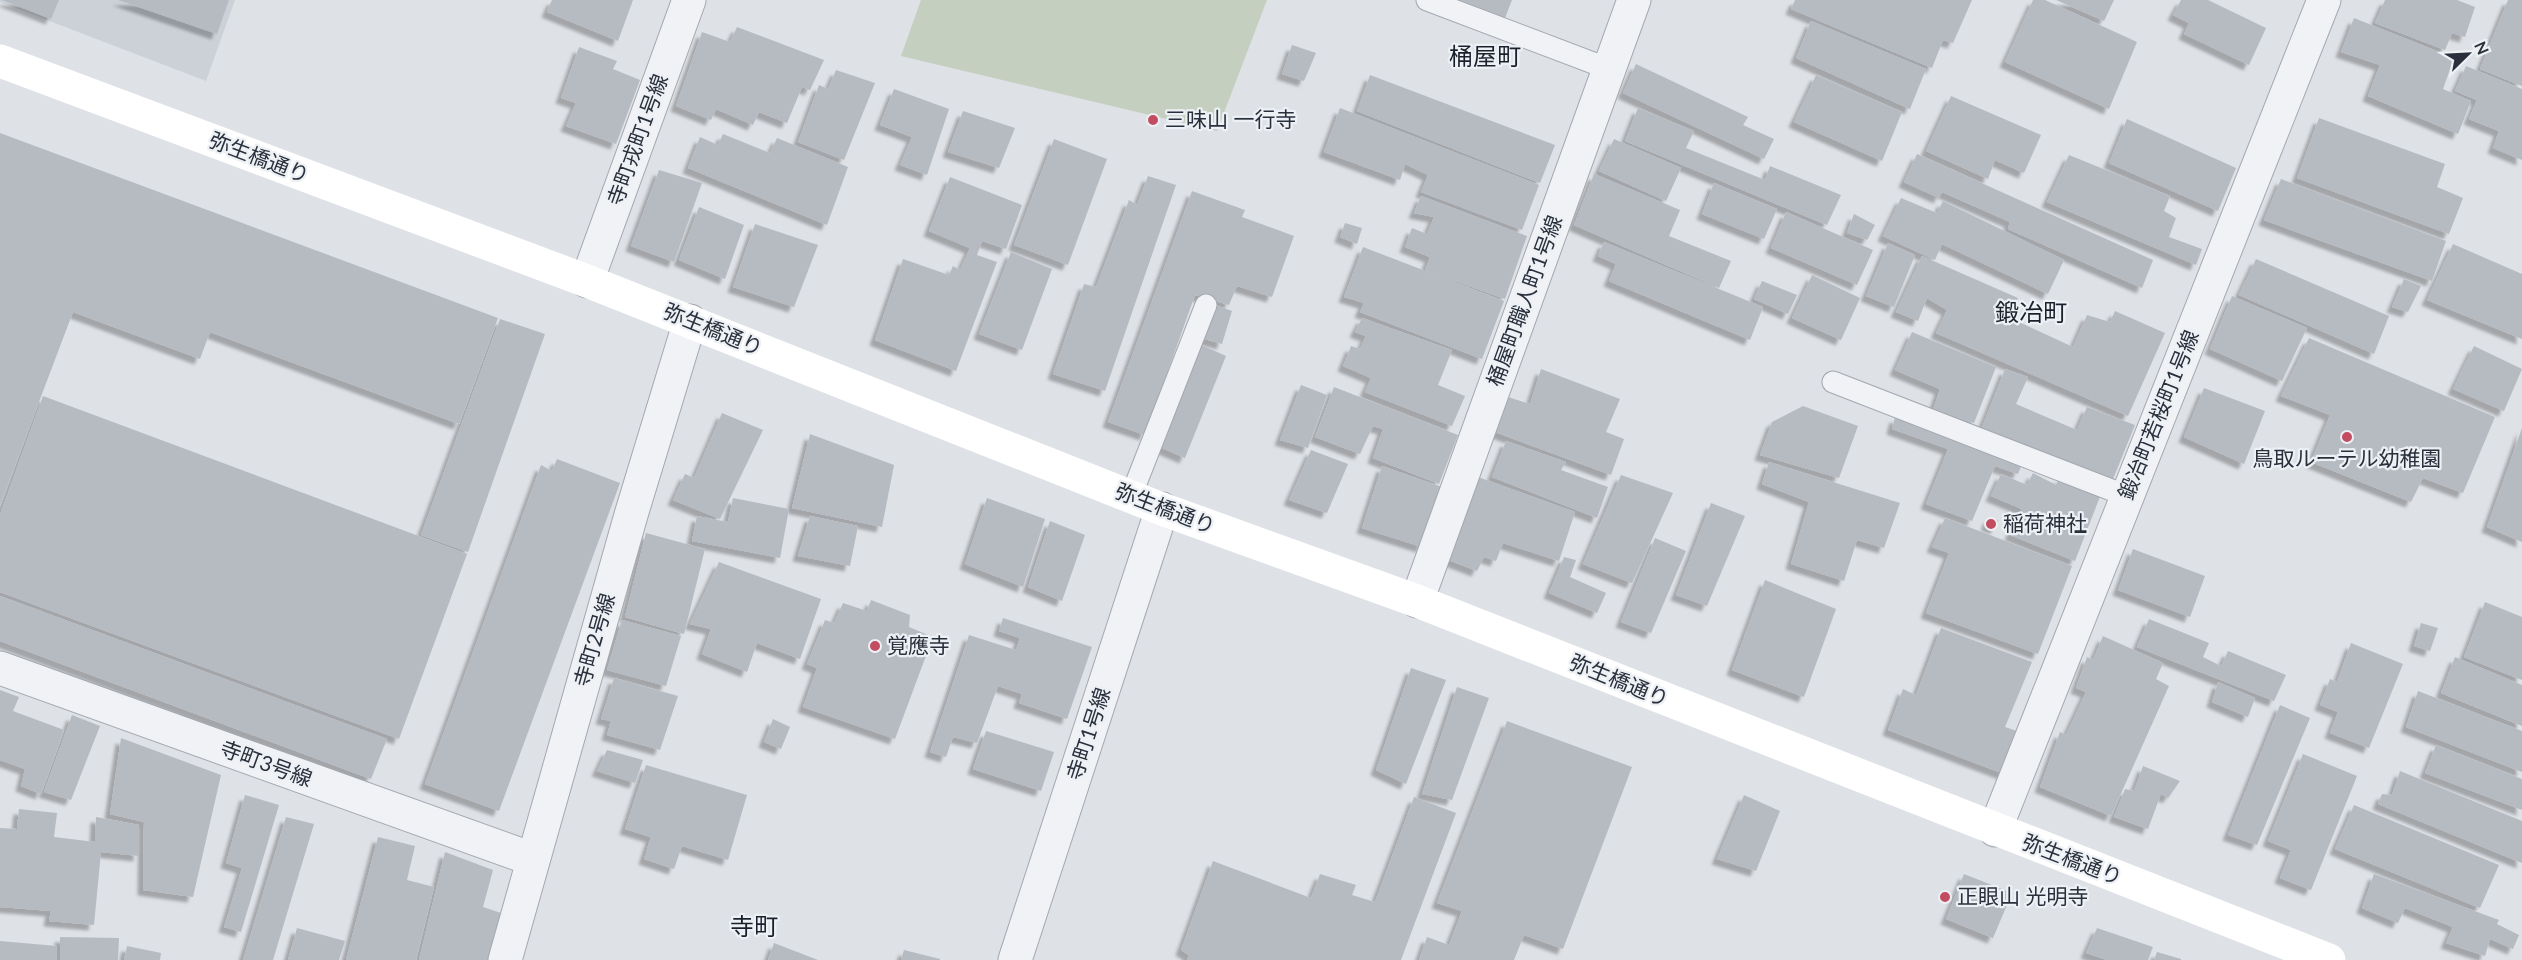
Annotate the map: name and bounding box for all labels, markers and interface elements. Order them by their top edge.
north arrow [2438,24,2498,84]
text: N [2471,38,2493,57]
district label: 桶屋町 [1449,41,1521,70]
street label: 寺町戎町1号線 [601,70,672,209]
place label: 三味山 一行寺 [1165,106,1296,131]
marker: 三味山 一行寺 [1146,113,1160,127]
street label: 弥生橋通り [206,126,313,187]
street label: 桶屋町職人町1号線 [1481,212,1566,389]
street label: 弥生橋通り [660,297,767,360]
district label: 鍛冶町 [1995,297,2067,326]
street label: 鍛冶町若桜町1号線 [2112,326,2203,503]
marker: 鳥取ルーテル幼稚園 [2340,430,2354,444]
place label: 鳥取ルーテル幼稚園 [2253,445,2442,470]
street label: 弥生橋通り [1112,477,1219,538]
place label: 稲荷神社 [2003,510,2087,535]
marker: 稲荷神社 [1984,517,1998,531]
street label: 寺町2号線 [568,590,619,689]
place label: 覚應寺 [887,632,950,657]
marker: 覚應寺 [868,639,882,653]
street label: 弥生橋通り [1566,648,1673,711]
street label: 寺町1号線 [1061,684,1114,783]
street label: 寺町3号線 [217,734,316,791]
street label: 弥生橋通り [2019,828,2126,889]
place label: 正眼山 光明寺 [1957,883,2088,908]
marker: 正眼山 光明寺 [1938,890,1952,904]
district label: 寺町 [730,911,778,940]

